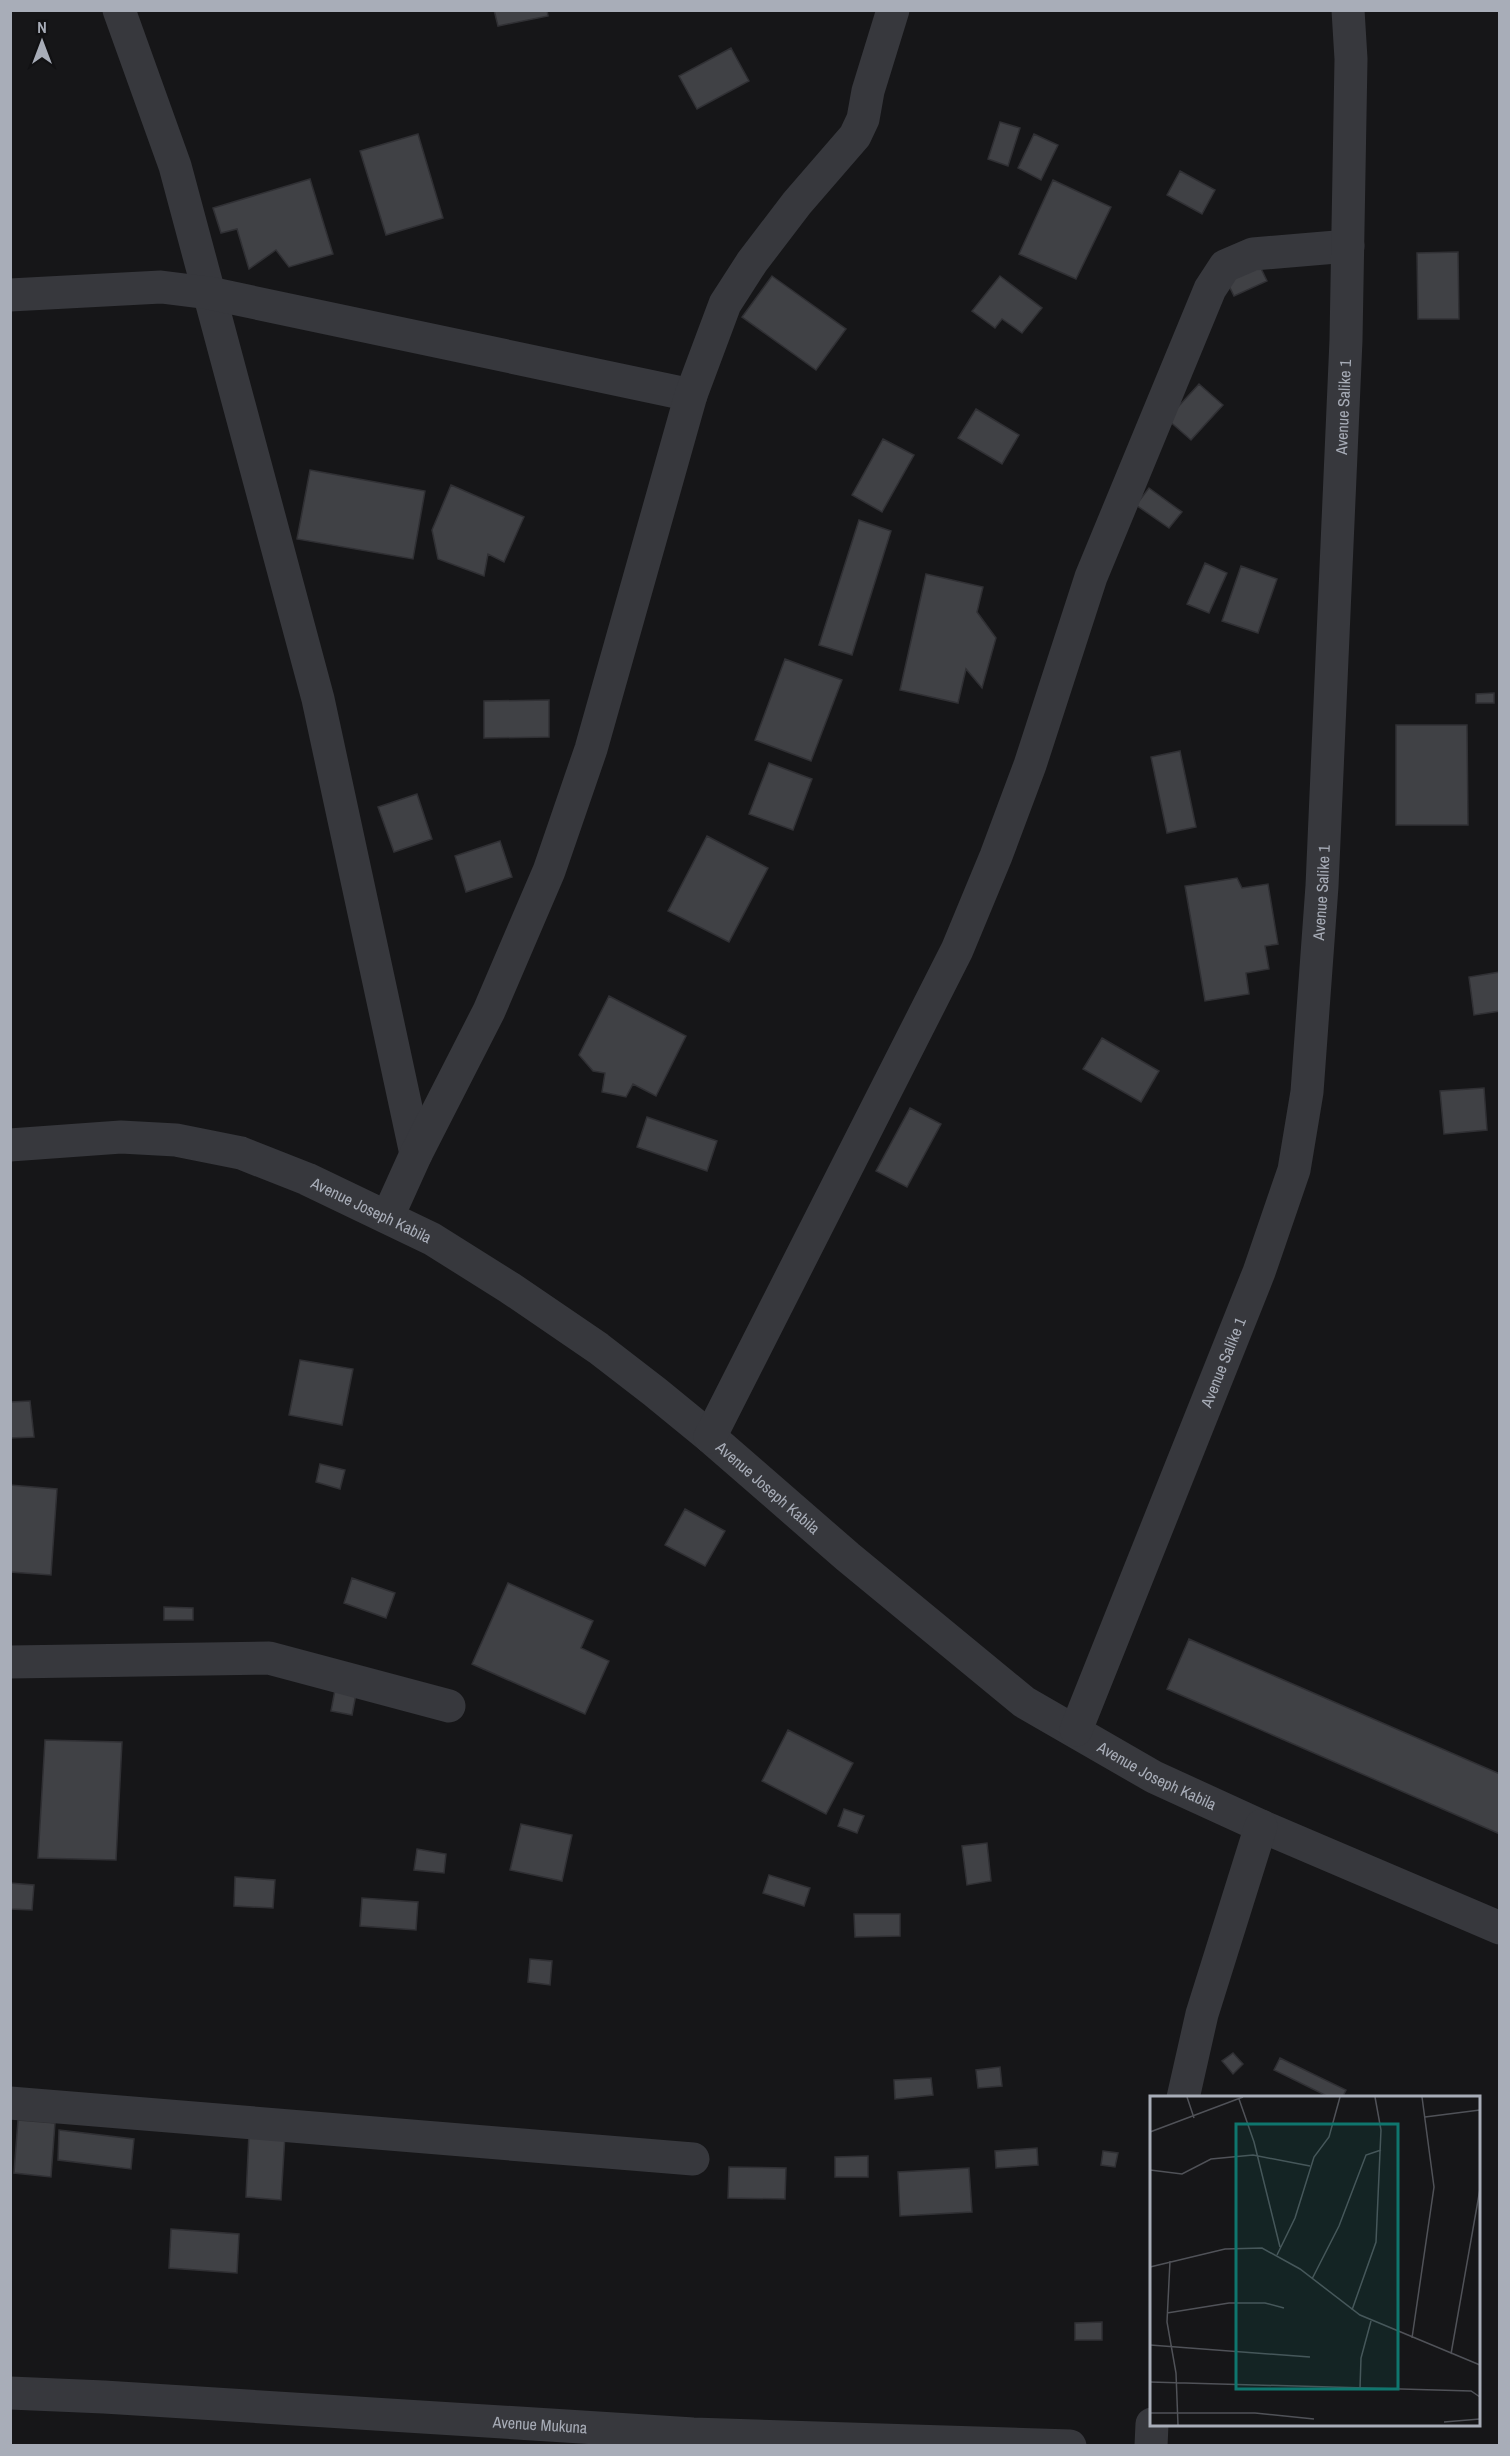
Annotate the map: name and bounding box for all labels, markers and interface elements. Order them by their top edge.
north arrow [12,12,72,72]
text: N [37,16,47,38]
street label: Avenue Salike 1 [1330,358,1356,456]
street label: Avenue Salike 1 [1307,844,1335,942]
street label: Avenue Joseph Kabila [307,1171,436,1248]
street label: Avenue Salike 1 [1195,1313,1251,1412]
street label: Avenue Joseph Kabila [711,1436,825,1539]
street label: Avenue Joseph Kabila [1093,1735,1221,1815]
inset map [1150,2096,1480,2426]
street label: Avenue Mukuna [491,2410,589,2438]

